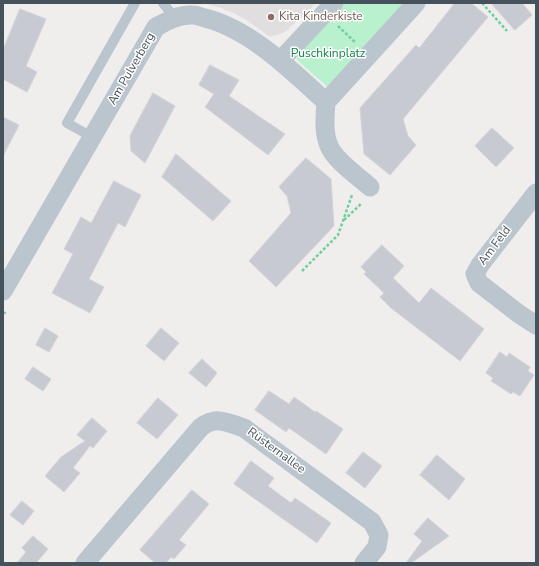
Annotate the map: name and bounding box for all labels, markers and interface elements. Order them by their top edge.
place label: Kita Kinderkiste [279,10,363,24]
marker: Kita Kinderkiste [266,12,276,22]
street label: Am Pulverberg [105,30,159,108]
park label: Puschkinplatz [291,47,365,61]
street label: Am Feld [476,224,514,268]
street label: Rüsternallee [244,425,308,477]

